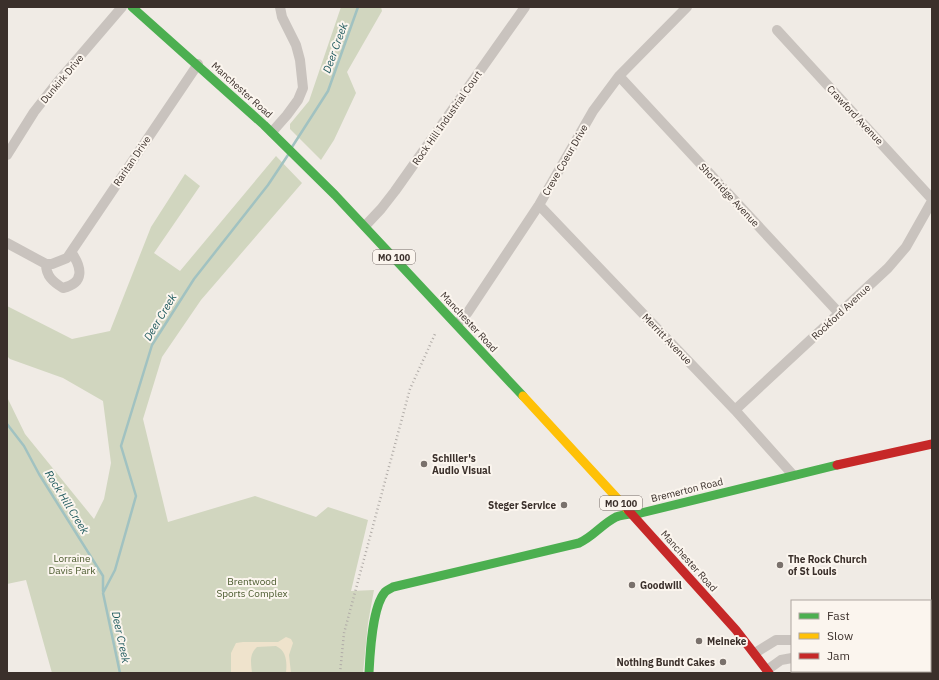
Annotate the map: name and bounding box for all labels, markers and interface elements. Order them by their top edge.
water label: Deer Creek [319,21,351,75]
street label: Dunkirk Drive [38,51,87,106]
street label: Manchester Road [209,59,275,121]
street label: Rock Hill Industrial Court [409,68,485,168]
street label: Crawford Avenue [824,82,886,148]
street label: Creve Coeur Drive [539,122,591,198]
street label: Raritan Drive [110,133,154,189]
street label: Shortridge Avenue [696,160,762,230]
road number: MO 100 [373,250,415,264]
street label: Rockford Avenue [809,281,874,343]
street label: Manchester Road [438,289,500,355]
water label: Deer Creek [140,291,180,343]
street label: Merritt Avenue [639,311,695,368]
place label: Schiller's Audio Visual [432,452,491,477]
marker: Schiller's Audio Visual [419,459,429,469]
water label: Rock Hill Creek [42,468,92,537]
street label: Bremerton Road [650,475,724,505]
road number: MO 100 [600,496,642,510]
place label: Steger Service [488,499,556,512]
marker: Steger Service [559,500,569,510]
street label: Manchester Road [658,528,720,594]
park label: Lorraine Davis Park [49,552,96,577]
place label: The Rock Church of St Louis [788,553,867,578]
marker: The Rock Church of St Louis [775,560,785,570]
park label: Brentwood Sports Complex [216,575,288,600]
place label: Goodwill [640,579,682,592]
marker: Goodwill [627,580,637,590]
legend [791,600,931,672]
text: Fast [827,608,850,623]
water label: Deer Creek [109,610,133,664]
text: Slow [827,628,853,643]
place label: Meineke [707,635,747,648]
marker: Meineke [694,636,704,646]
text: Jam [827,648,850,663]
place label: Nothing Bundt Cakes [616,656,715,669]
marker: Nothing Bundt Cakes [718,657,728,667]

